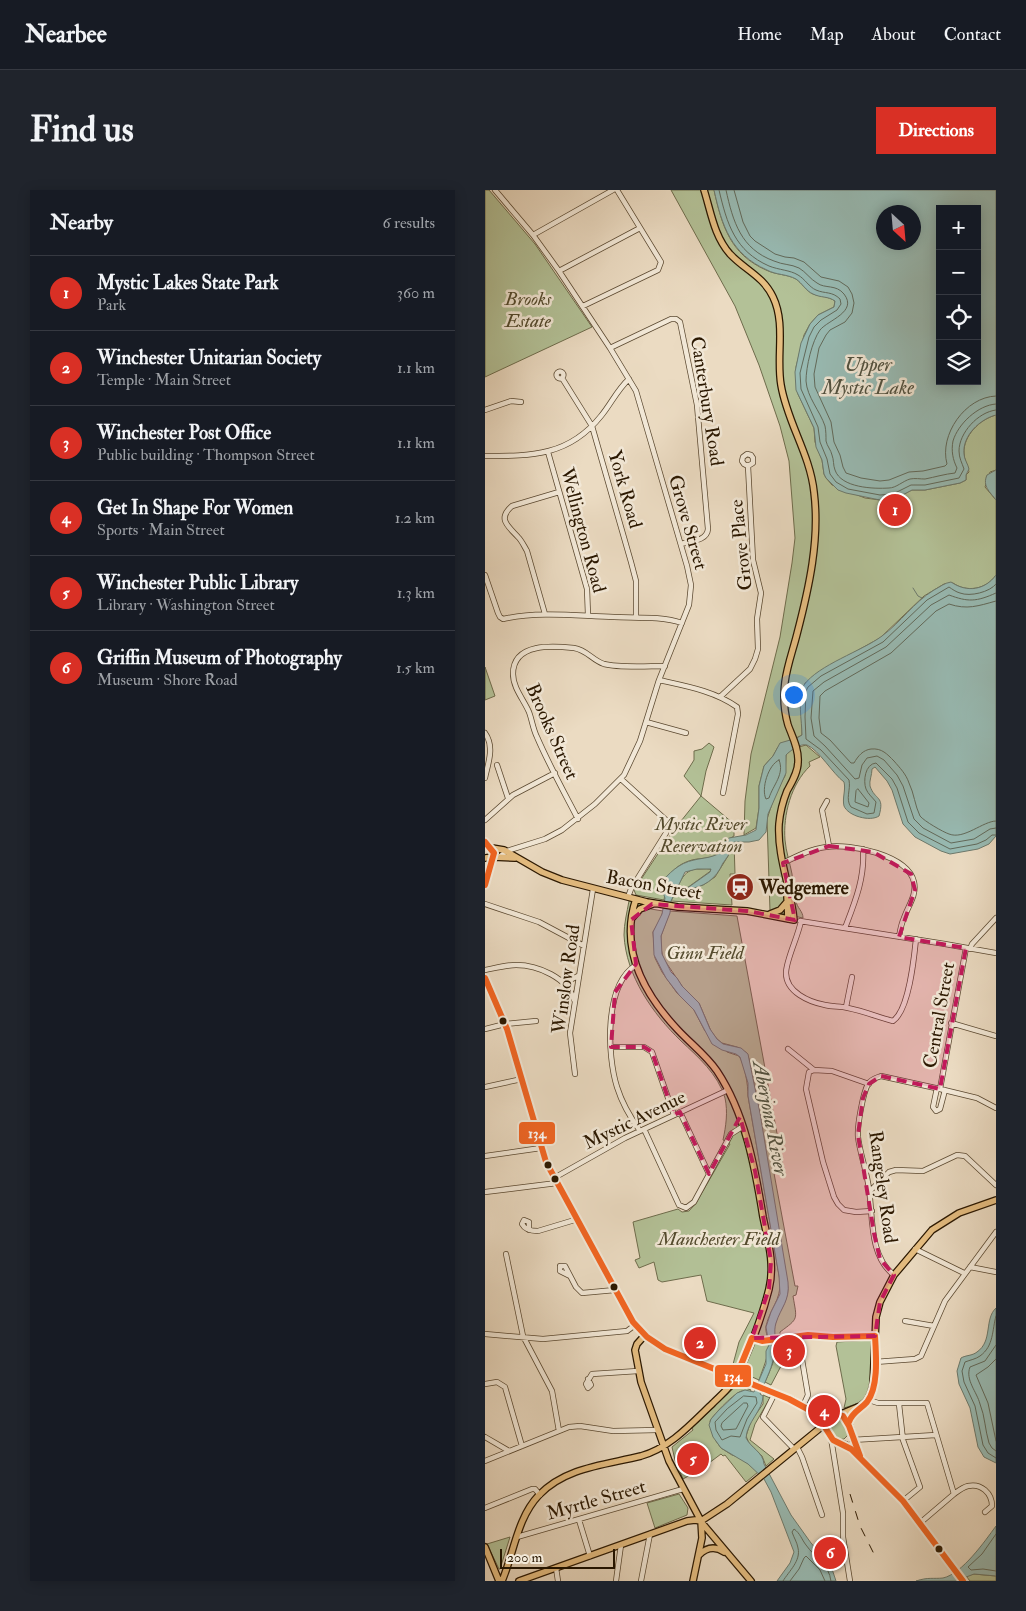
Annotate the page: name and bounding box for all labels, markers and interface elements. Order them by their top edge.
text: Nearbee [25,19,107,50]
text: Home [737,23,782,46]
text: Map [810,23,844,46]
text: About [872,23,916,46]
text: Contact [944,23,1001,46]
button: Directions [876,107,996,154]
text: Find us [30,108,134,152]
north arrow [876,205,921,250]
map controls [936,205,981,385]
button: + [936,205,981,250]
text: Nearby [50,209,113,236]
text: 6 results [383,213,435,233]
button: − [936,250,981,295]
text: Mystic Lakes State Park [97,271,279,295]
text: 1 [63,283,69,303]
text: 360 m [397,283,435,303]
park label: Brooks Estate [503,287,552,333]
text: Park [97,295,126,315]
button: locate [936,295,981,340]
street label: Canterbury Road [685,335,729,468]
button: layers [936,340,981,385]
text: Winchester Unitarian Society [97,346,321,370]
water label: Upper Mystic Lake [821,352,914,400]
text: 2 [62,358,70,378]
text: 1.1 km [397,358,435,378]
text: Temple · Main Street [97,370,231,390]
text: Winchester Post Office [97,421,271,445]
text: 3 [63,433,69,453]
text: 1.1 km [397,433,435,453]
text: Public building · Thompson Street [97,445,315,465]
street label: York Road [602,447,648,532]
street label: Wellington Road [555,464,611,596]
street label: Grove Street [663,472,713,573]
pin: 1 [879,491,911,529]
text: Get In Shape For Women [97,496,293,520]
street label: Grove Place [724,498,758,592]
text: 4 [62,508,70,528]
text: 1.2 km [395,508,435,528]
text: Sports · Main Street [97,520,225,540]
text: Winchester Public Library [97,571,298,595]
text: 5 [62,583,70,603]
text: 1.3 km [397,583,435,603]
text: Library · Washington Street [97,595,275,615]
text: Griffin Museum of Photography [97,646,342,670]
text: 6 [62,658,70,678]
text: 1.5 km [396,658,435,678]
text: Museum · Shore Road [97,670,238,690]
street label: Brooks Street [520,680,584,783]
your location [781,682,807,708]
park label: Mystic River Reservation [654,812,748,858]
street label: Bacon Street [604,865,703,905]
station icon: Wedgemere [725,872,755,902]
place label: Wedgemere [758,876,849,901]
street label: Winslow Road [546,922,586,1036]
park label: Ginn Field [666,941,745,965]
street label: Central Street [918,960,960,1070]
unlabelled marker [498,1016,508,1026]
water label: Aberjona River [747,1057,794,1179]
street label: Mystic Avenue [579,1085,689,1155]
line badge: 134 [518,1121,556,1145]
text: 134 [528,1125,547,1142]
street label: Rangeley Road [863,1129,903,1246]
unlabelled marker [543,1160,553,1170]
unlabelled marker [550,1174,560,1184]
park label: Manchester Field [657,1227,781,1251]
unlabelled marker [609,1282,619,1292]
pin: 2 [684,1324,716,1362]
pin: 3 [773,1332,805,1370]
line badge: 134 [714,1364,752,1388]
text: 134 [724,1368,743,1385]
pin: 4 [808,1392,840,1430]
pin: 5 [677,1440,709,1478]
street label: Myrtle Street [544,1474,649,1526]
pin: 6 [814,1534,846,1572]
unlabelled marker [934,1544,944,1554]
scale bar [500,1546,615,1569]
text: 200 m [507,1549,542,1566]

